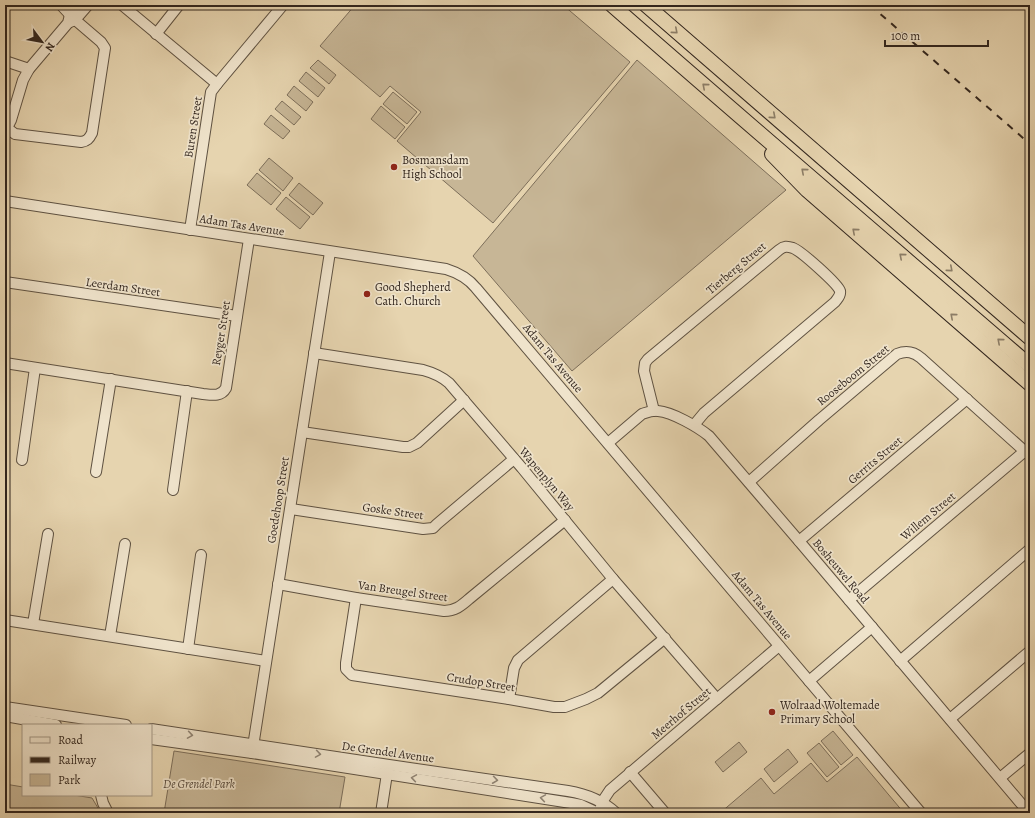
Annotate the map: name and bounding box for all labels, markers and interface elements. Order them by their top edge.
north arrow [22,22,62,62]
scale bar [885,22,988,48]
one-way arrow [670,26,678,33]
text: 100 m [891,28,920,44]
text: N [42,40,59,54]
one-way arrow [702,84,710,91]
street label: Buren Street [180,95,206,159]
one-way arrow [769,111,776,118]
place label: Bosmansdam High School [402,152,469,182]
marker: Bosmansdam High School [389,162,399,172]
one-way arrow [801,168,808,175]
street label: Adam Tas Avenue [197,210,286,240]
one-way arrow [852,229,860,236]
street label: Tierberg Street [703,238,769,298]
one-way arrow [899,253,907,260]
one-way arrow [946,264,953,271]
street label: Leerdam Street [85,274,161,300]
place label: Good Shepherd Cath. Church [375,279,451,309]
marker: Good Shepherd Cath. Church [362,289,372,299]
street label: Reyger Street [208,299,234,367]
one-way arrow [950,314,958,321]
street label: Adam Tas Avenue [519,319,587,396]
one-way arrow [998,338,1005,345]
street label: Rooseboom Street [813,341,893,409]
street label: Gerrits Street [844,433,906,487]
street label: Wapenplyn Way [515,443,579,515]
street label: Goedehoop Street [263,455,293,544]
street label: Willem Street [896,488,959,544]
street label: Goske Street [361,499,425,523]
street label: Bosheuwel Road [809,535,873,607]
street label: Adam Tas Avenue [728,566,796,643]
street label: Van Breugel Street [356,577,449,605]
street label: Crudop Street [446,669,516,695]
street label: Meerhof Street [648,683,714,743]
place label: Wolraad Woltemade Primary School [779,697,880,727]
marker: Wolraad Woltemade Primary School [767,707,777,717]
legend [22,724,152,796]
one-way arrow [186,730,193,739]
text: Road [58,732,84,748]
street label: De Grendel Avenue [341,738,435,766]
one-way arrow [315,749,321,758]
text: Railway [58,752,97,768]
text: Park [58,772,81,788]
one-way arrow [411,774,417,783]
one-way arrow [492,775,498,784]
park label: De Grendel Park [163,776,236,792]
one-way arrow [539,794,546,803]

